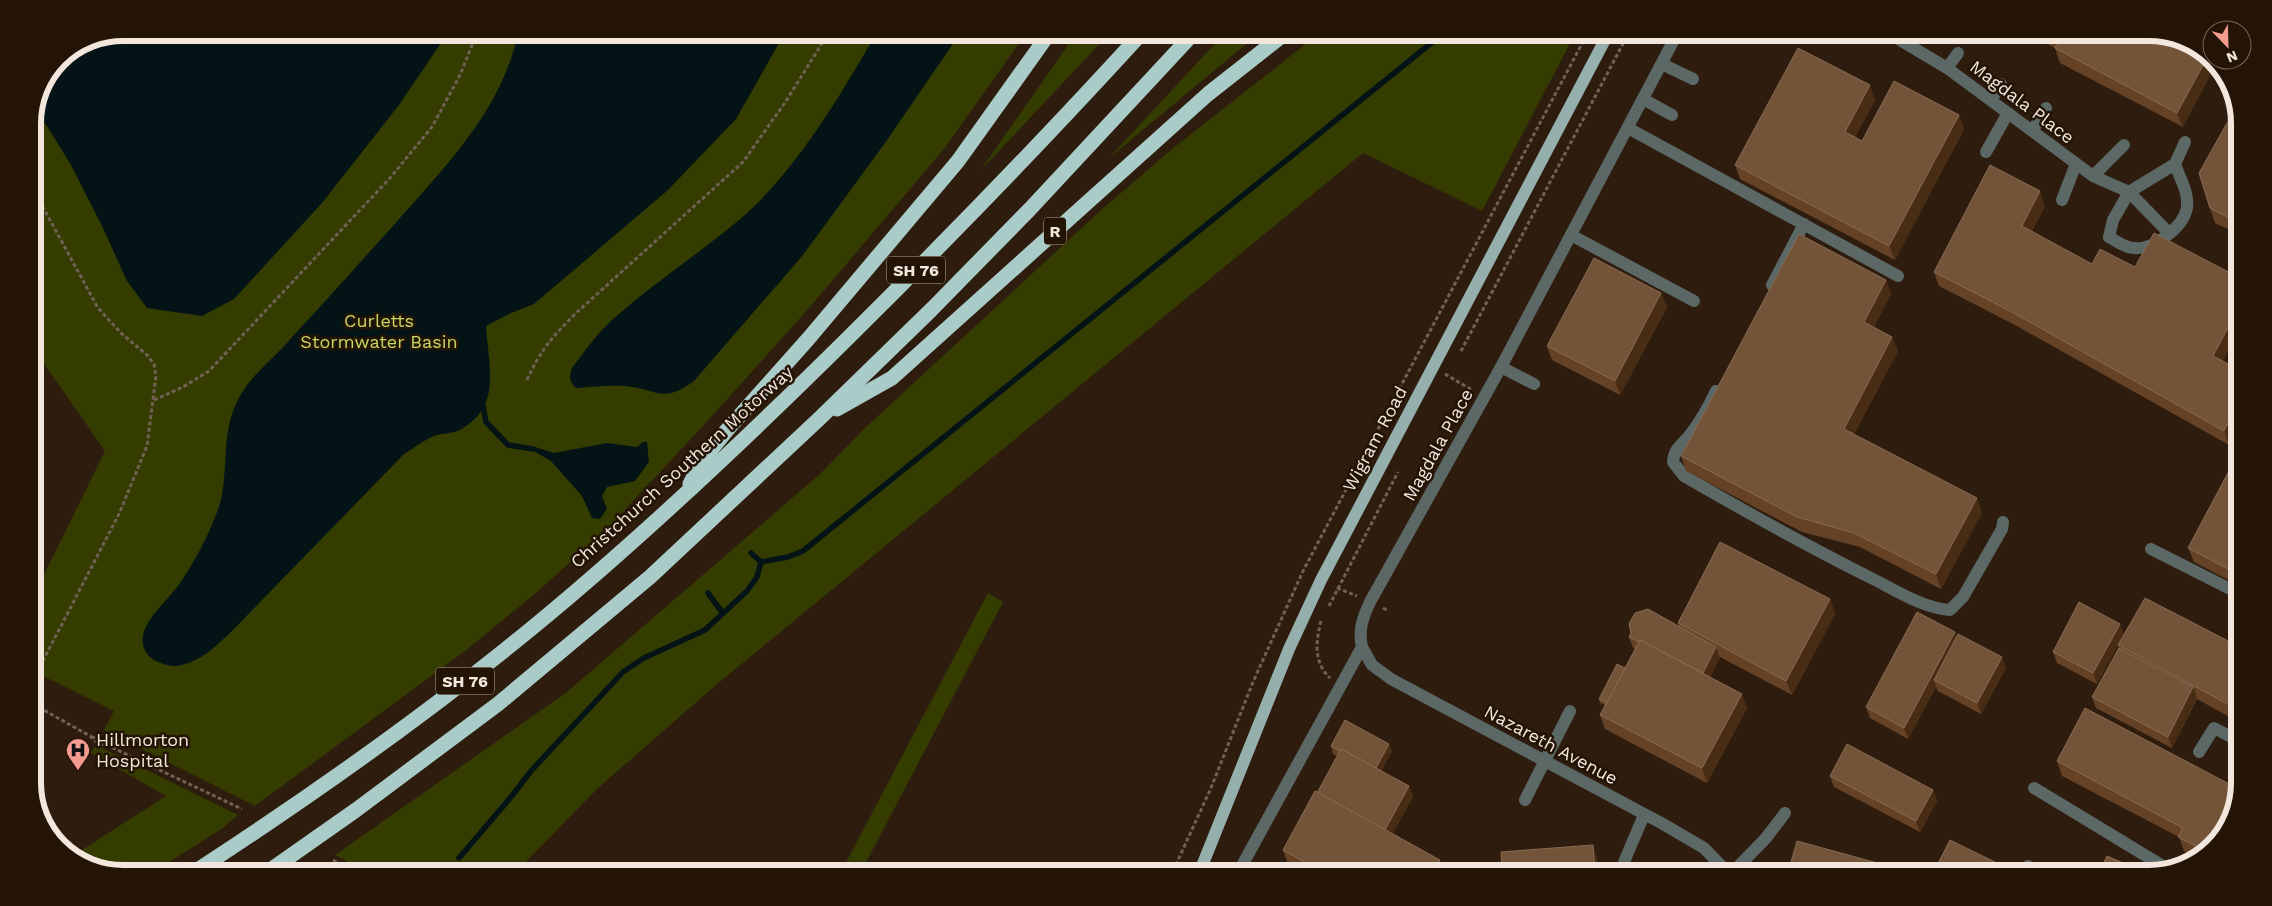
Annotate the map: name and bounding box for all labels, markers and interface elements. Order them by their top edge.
north arrow [2202,20,2252,70]
text: N [2224,48,2240,66]
street label: Magdala Place [1966,56,2079,148]
road number: R [1044,218,1066,245]
road number: SH 76 [887,256,945,284]
park label: Curletts Stormwater Basin [300,310,458,352]
street label: Christchurch Southern Motorway [566,361,798,572]
street label: Wigram Road [1338,383,1411,495]
street label: Magdala Place [1398,385,1477,505]
road number: SH 76 [436,668,494,694]
street label: Nazareth Avenue [1481,701,1622,789]
place label: Hillmorton Hospital [96,729,189,771]
hospital icon: Hillmorton Hospital [65,737,91,771]

